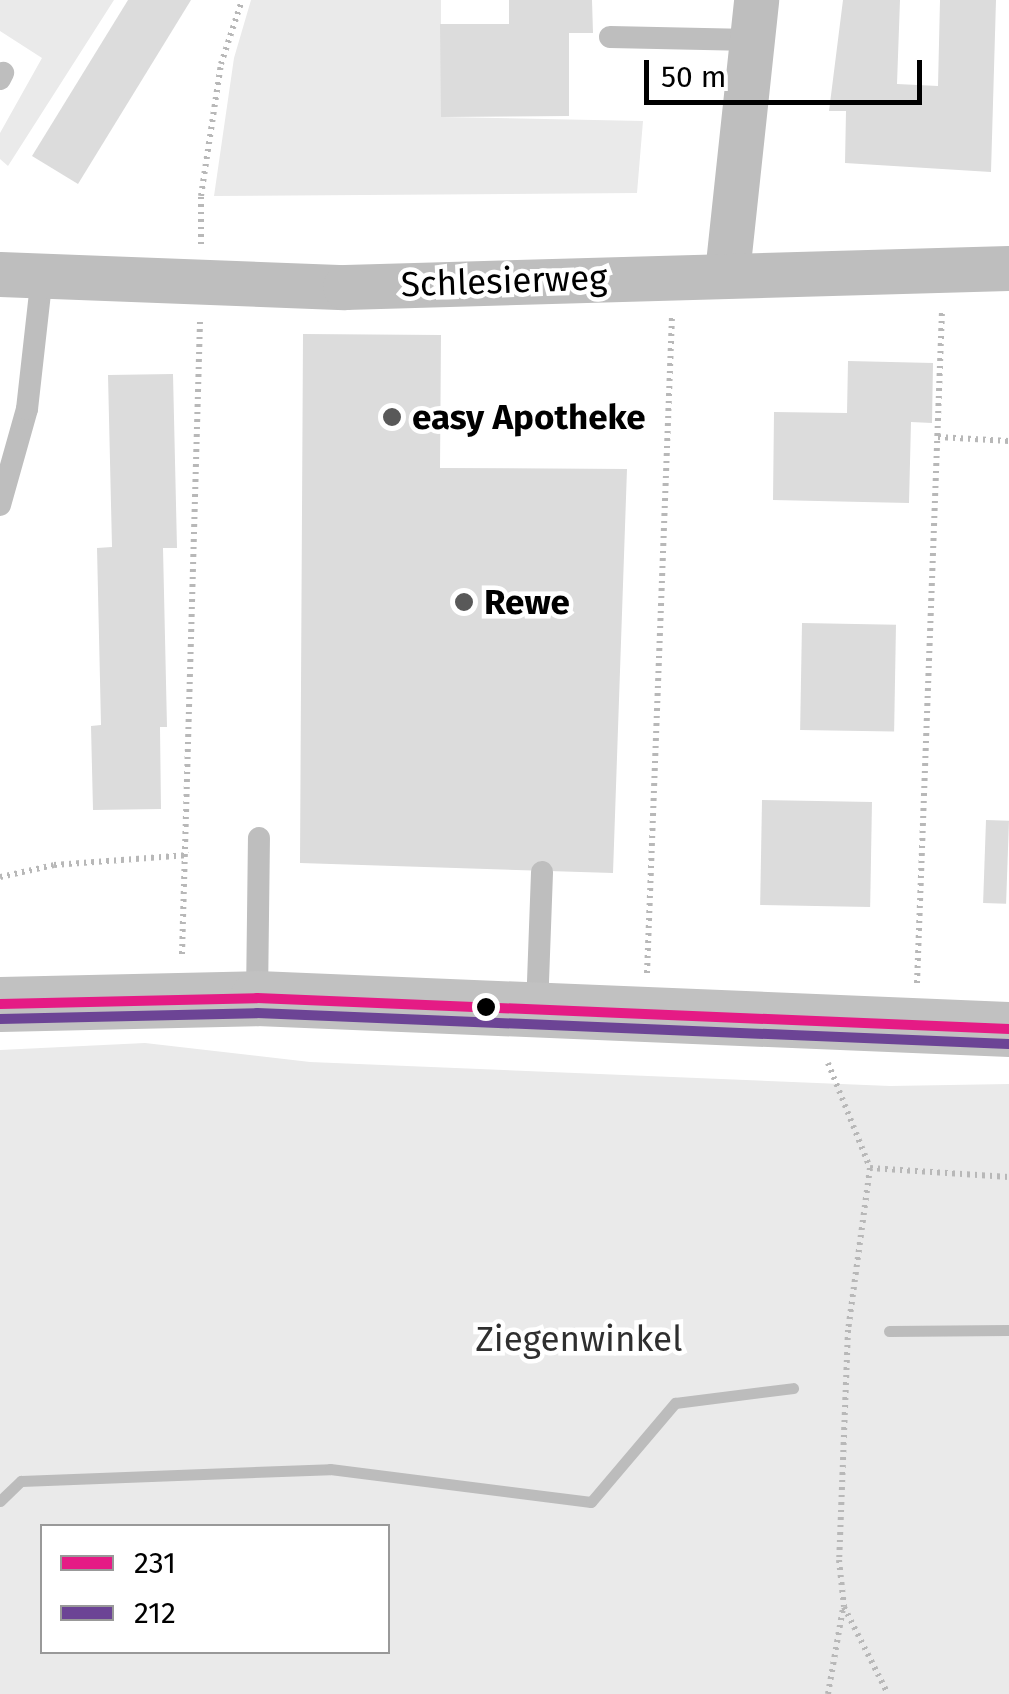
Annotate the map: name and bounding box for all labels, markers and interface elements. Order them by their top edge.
scale bar [649,40,926,102]
text: 50 m [661,59,726,95]
street label: Schlesierweg [400,256,608,306]
place label: easy Apotheke [412,396,646,438]
marker: easy Apotheke [381,406,403,428]
place label: Rewe [484,581,570,623]
marker: Rewe [453,591,475,613]
unlabelled marker [476,997,496,1017]
park label: Ziegenwinkel [476,1318,682,1360]
legend [40,1524,390,1654]
text: 231 [134,1545,176,1581]
text: 212 [134,1595,176,1631]

